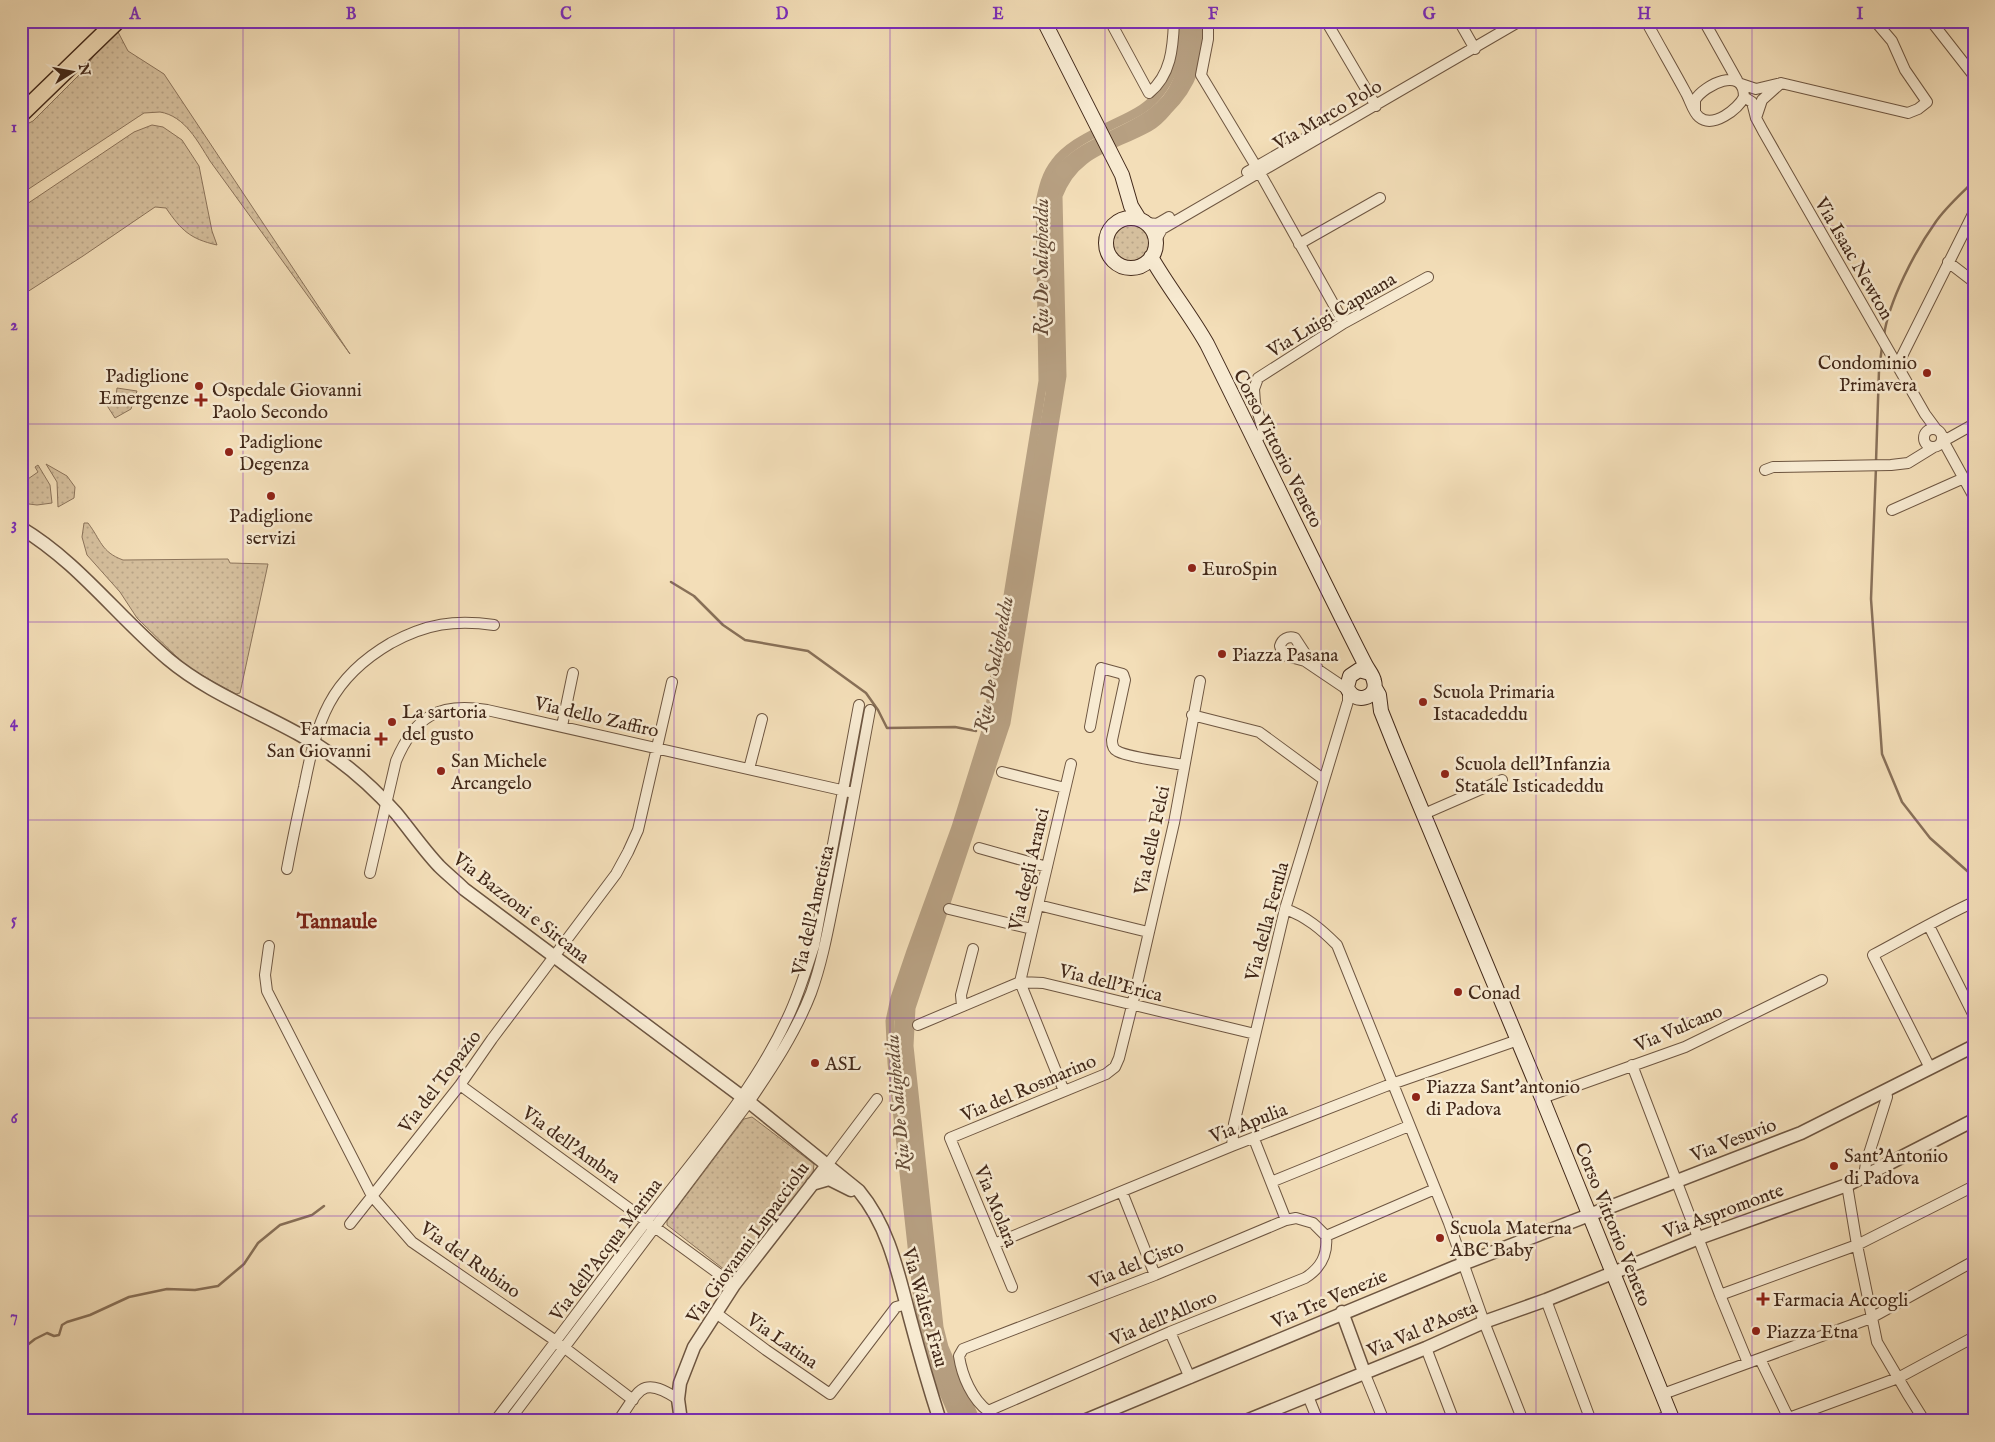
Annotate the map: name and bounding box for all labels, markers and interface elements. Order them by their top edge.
text: A [129,5,142,25]
text: B [346,5,357,25]
text: C [560,5,572,25]
text: D [776,5,789,25]
text: E [992,5,1004,25]
text: F [1208,5,1219,25]
text: G [1423,5,1436,25]
text: H [1637,5,1651,25]
text: I [1857,5,1864,25]
north arrow [48,48,98,98]
text: N [74,61,94,77]
street label: Via Marco Polo [1268,75,1387,157]
text: 1 [11,118,17,138]
street label: Via Isaac Newton [1808,193,1898,324]
water label: Riu De Saligheddu [1030,198,1056,336]
street label: Via Luigi Capuana [1262,267,1402,364]
text: 2 [10,316,18,336]
place label: Condominio Primavera [1818,352,1918,398]
place label: Padiglione Emergenze [99,365,189,411]
street label: Corso Vittorio Veneto [1227,366,1328,532]
marker: Condominio Primavera [1921,367,1933,379]
place label: Ospedale Giovanni Paolo Secondo [212,379,362,425]
marker: Padiglione Emergenze [193,380,205,392]
marker: Ospedale Giovanni Paolo Secondo [194,393,208,407]
place label: Padiglione Degenza [239,431,323,477]
marker: Padiglione Degenza [223,446,235,458]
marker: Padiglione servizi [265,490,277,502]
place label: Padiglione servizi [229,505,313,551]
text: 3 [11,515,17,535]
place label: EuroSpin [1202,558,1277,582]
marker: EuroSpin [1186,562,1198,574]
water label: Riu De Saligheddu [969,594,1021,734]
place label: Piazza Pasana [1232,644,1339,668]
marker: Piazza Pasana [1216,648,1228,660]
place label: Scuola Primaria Istacadeddu [1433,681,1555,727]
street label: Via dello Zaffiro [531,692,661,744]
marker: Scuola Primaria Istacadeddu [1417,696,1429,708]
place label: La sartoria del gusto [402,701,487,747]
text: 4 [10,713,19,733]
marker: La sartoria del gusto [386,716,398,728]
place label: Farmacia San Giovanni [267,718,372,764]
marker: Farmacia San Giovanni [375,733,387,745]
place label: San Michele Arcangelo [450,750,547,796]
place label: Scuola dell'Infanzia Statale Isticadeddu [1455,753,1611,799]
marker: San Michele Arcangelo [435,765,447,777]
marker: Scuola dell'Infanzia Statale Isticadeddu [1439,768,1451,780]
street label: Via delle Felci [1129,784,1176,898]
street label: Via degli Aranci [1004,806,1056,934]
street label: Via dell'Ametista [787,842,841,979]
street label: Via Bazzoni e Sircana [447,847,595,970]
street label: Via della Ferula [1240,859,1296,985]
district label: Tannaule [296,909,378,936]
text: 5 [11,911,17,931]
street label: Via dell'Erica [1055,959,1166,1009]
place label: Conad [1468,982,1521,1006]
marker: Conad [1452,986,1464,998]
street label: Via Vulcano [1630,1000,1727,1059]
street label: Via del Topazio [393,1026,487,1139]
water label: Riu De Saligheddu [880,1033,918,1172]
street label: Via del Rosmarino [957,1050,1100,1129]
place label: ASL [824,1053,862,1077]
marker: ASL [809,1057,821,1069]
place label: Piazza Sant'antonio di Padova [1426,1076,1580,1122]
marker: Piazza Sant'antonio di Padova [1410,1091,1422,1103]
street label: Via Apulia [1206,1098,1292,1150]
street label: Via dell'Ambra [516,1101,626,1190]
text: 6 [11,1109,19,1129]
street label: Via Vesuvio [1686,1113,1780,1169]
street label: Corso Vittorio Veneto [1568,1139,1656,1310]
place label: Sant'Antonio di Padova [1844,1145,1948,1191]
street label: Via Giovanni Lupacciolu [681,1157,816,1330]
marker: Sant'Antonio di Padova [1828,1160,1840,1172]
street label: Via Molara [967,1161,1023,1252]
street label: Via dell'Acqua Marina [544,1173,669,1327]
street label: Via Aspromonte [1659,1179,1788,1245]
street label: Via del Rubino [414,1216,525,1304]
place label: Scuola Materna ABC Baby [1449,1217,1573,1263]
marker: Scuola Materna ABC Baby [1434,1232,1446,1244]
street label: Via del Cisto [1085,1235,1188,1295]
street label: Via Walter Frau [895,1244,953,1370]
street label: Via Tre Venezie [1267,1265,1392,1335]
street label: Via dell'Alloro [1106,1285,1221,1353]
place label: Farmacia Accogli [1773,1289,1908,1313]
marker: Farmacia Accogli [1757,1293,1769,1305]
street label: Via Val d'Aosta [1363,1295,1482,1364]
text: 7 [10,1307,18,1327]
street label: Via Latina [741,1308,823,1375]
place label: Piazza Etna [1766,1321,1859,1345]
marker: Piazza Etna [1750,1325,1762,1337]

